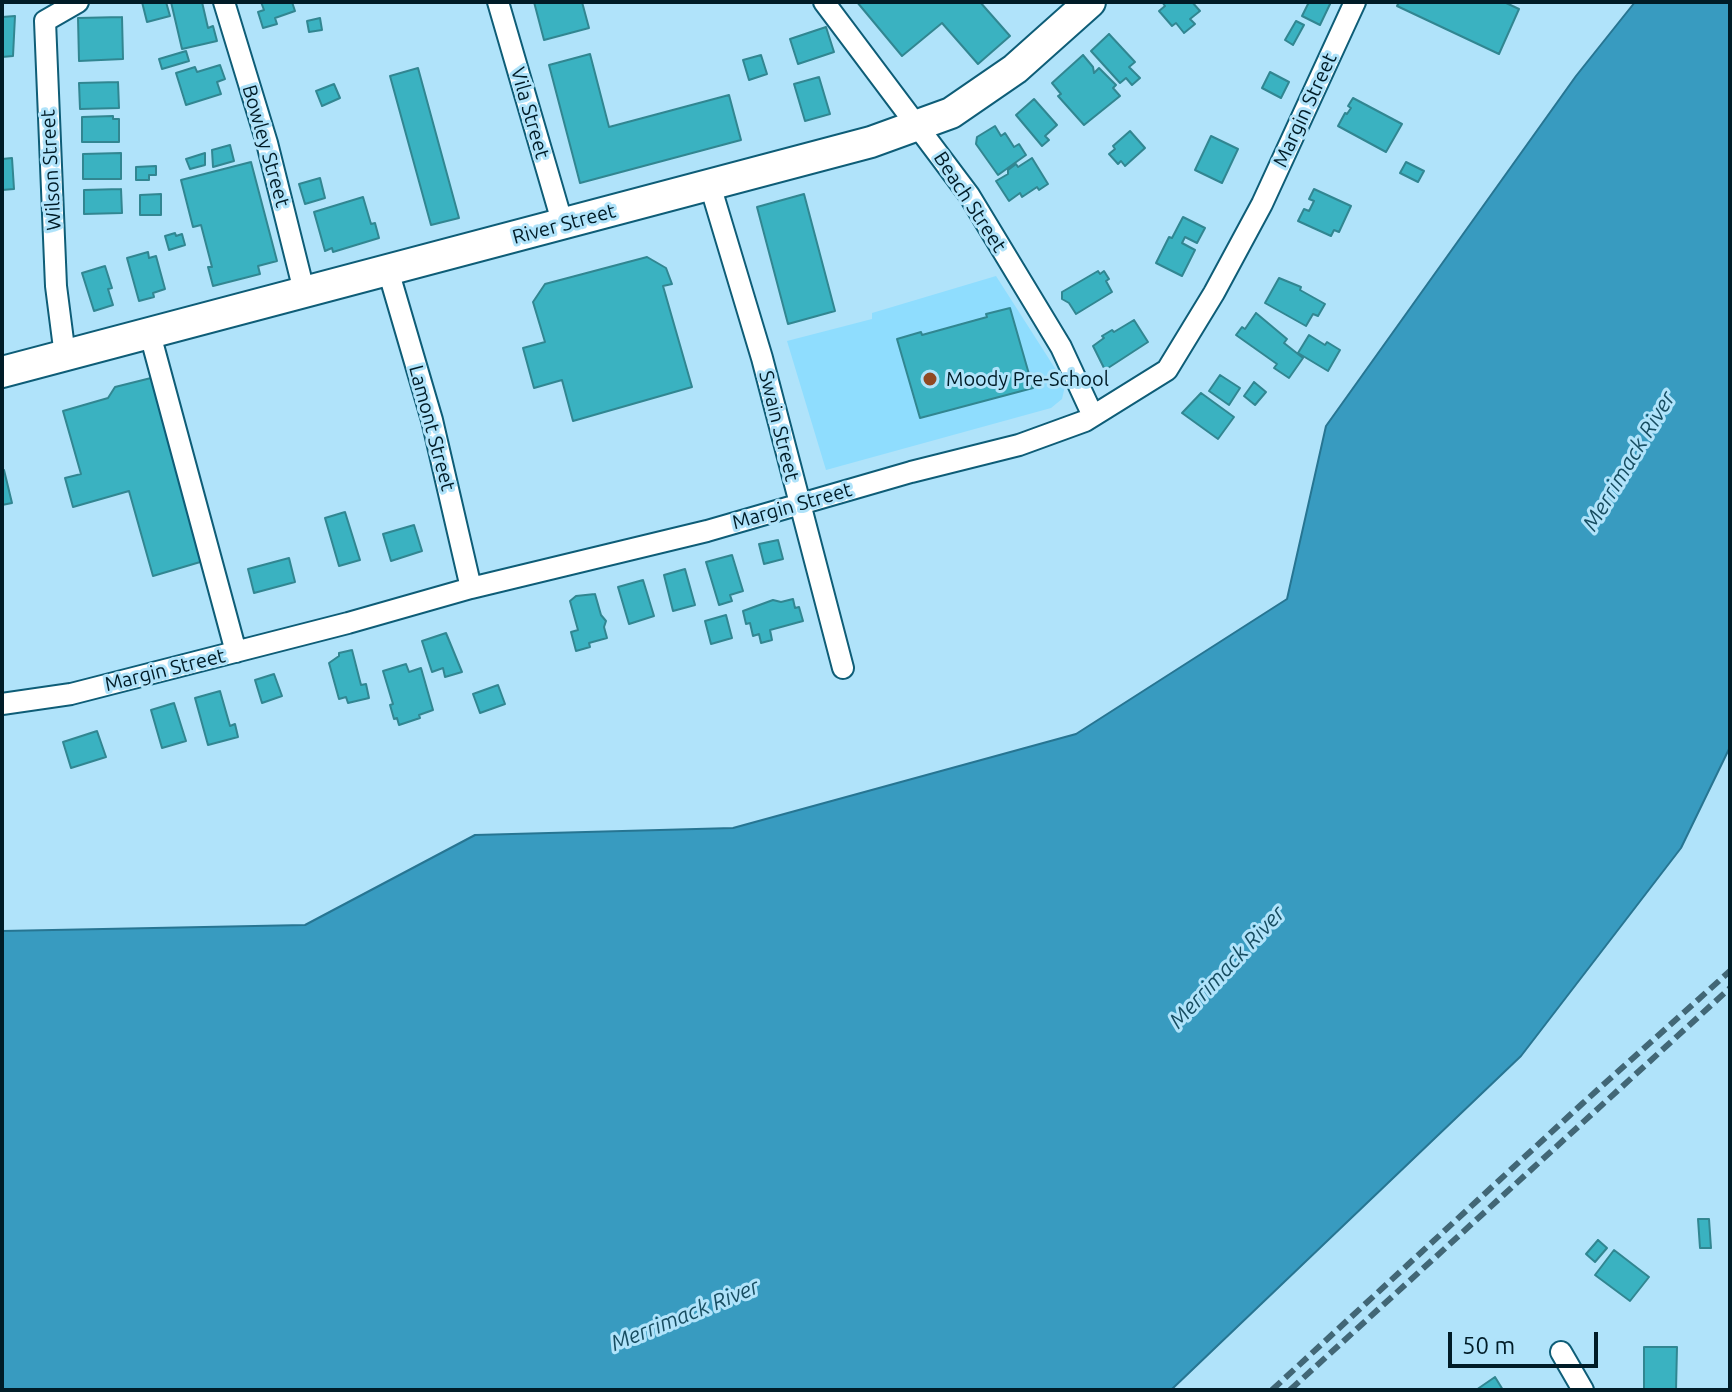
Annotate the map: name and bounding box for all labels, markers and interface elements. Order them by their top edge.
street label: Margin Street [1268,49,1342,171]
street label: Vila Street [505,64,555,162]
street label: Bowley Street [237,82,295,210]
street label: Wilson Street [36,109,66,231]
street label: Beach Street [929,147,1011,257]
street label: River Street [510,199,618,249]
street label: Lamont Street [404,363,460,493]
place label: Moody Pre-School [946,367,1109,391]
street label: Swain Street [754,368,804,484]
marker: Moody Pre-School [921,370,939,388]
water label: Merrimack River [1577,387,1681,535]
street label: Margin Street [729,477,855,535]
street label: Margin Street [102,643,228,697]
water label: Merrimack River [1164,900,1290,1034]
water label: Merrimack River [607,1273,763,1357]
scale bar [1452,1316,1602,1366]
text: 50 m [1462,1332,1515,1359]

